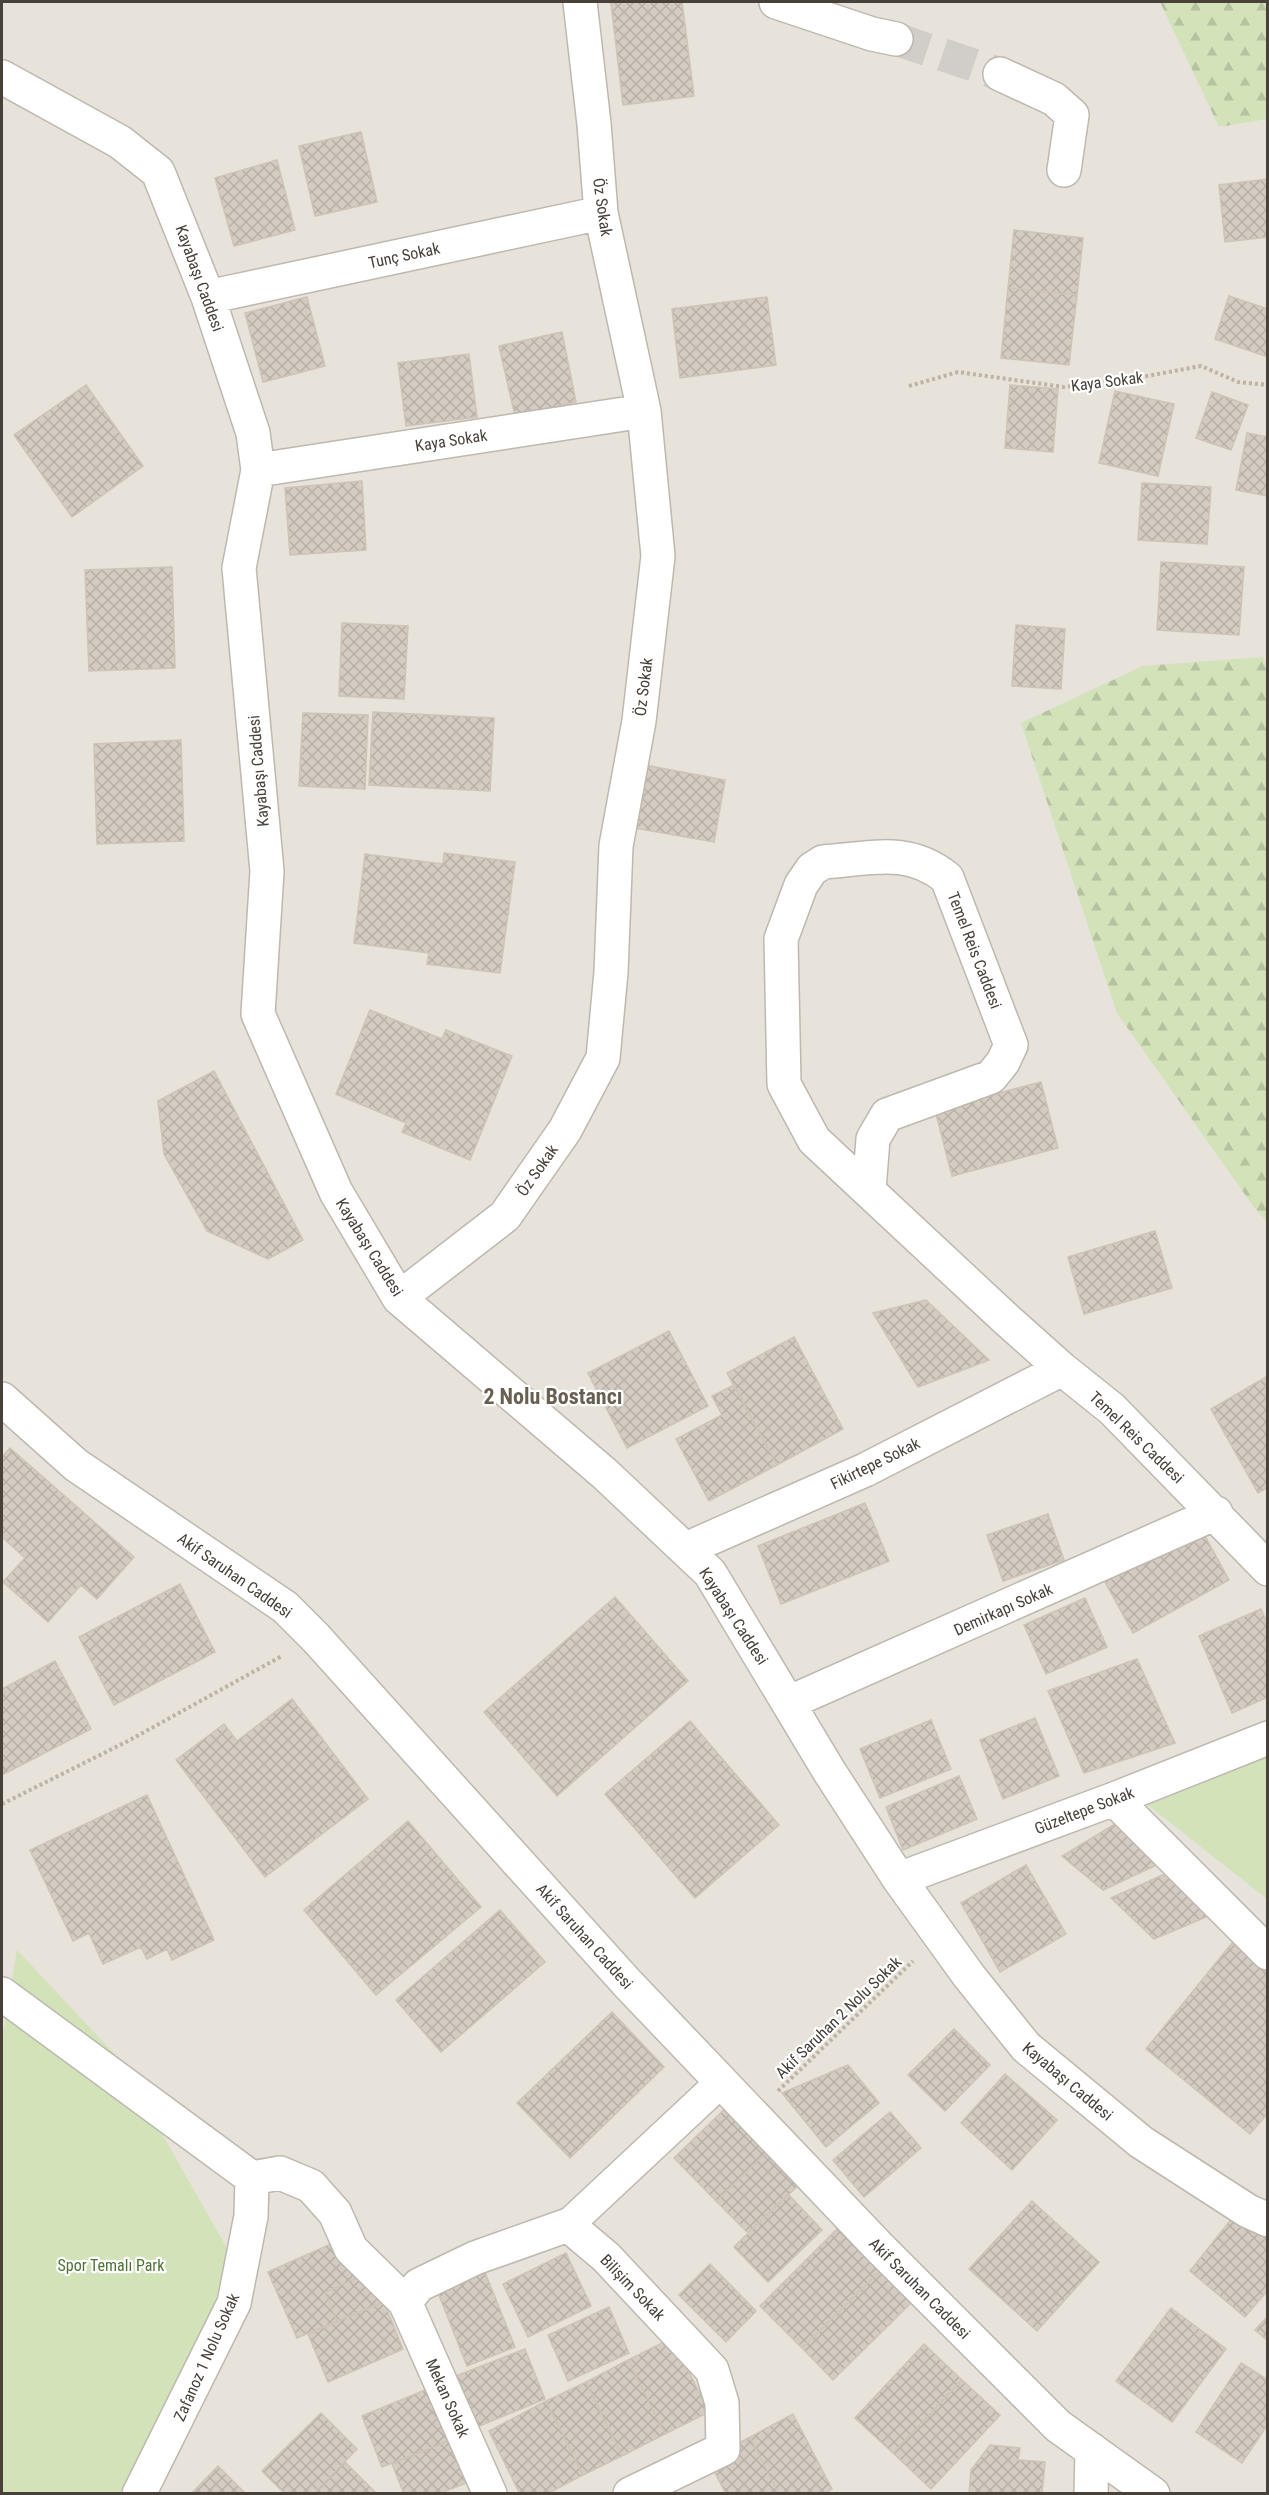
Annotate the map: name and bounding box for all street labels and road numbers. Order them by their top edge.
street label: Öz Sokak [589,177,616,238]
street label: Kayabaşı Caddesi [171,222,228,334]
street label: Tunç Sokak [367,238,442,272]
street label: Kaya Sokak [1070,368,1145,395]
street label: Kaya Sokak [414,425,489,456]
street label: Öz Sokak [630,656,657,717]
street label: Kayabaşı Caddesi [244,714,273,828]
street label: Temel Reis Caddesi [944,889,1006,1011]
street label: Öz Sokak [513,1140,562,1200]
street label: Kayabaşı Caddesi [332,1195,407,1300]
street label: Temel Reis Caddesi [1086,1388,1188,1487]
street label: Fikirtepe Sokak [827,1433,924,1493]
street label: Akif Saruhan Caddesi [174,1529,296,1622]
street label: Kayabaşı Caddesi [695,1564,772,1668]
street label: Demirkapı Sokak [951,1579,1056,1640]
street label: Güzeltepe Sokak [1032,1783,1137,1838]
street label: Akif Saruhan Caddesi [532,1880,637,1993]
street label: Akif Saruhan 2 Nolu Sokak [772,1952,906,2082]
street label: Kayabaşı Caddesi [1019,2038,1117,2125]
street label: Akif Saruhan Caddesi [865,2234,974,2343]
street label: Bilişim Sokak [596,2250,669,2325]
street label: Zafanoz 1 Nolu Sokak [170,2290,244,2424]
street label: Mekan Sokak [422,2356,474,2441]

